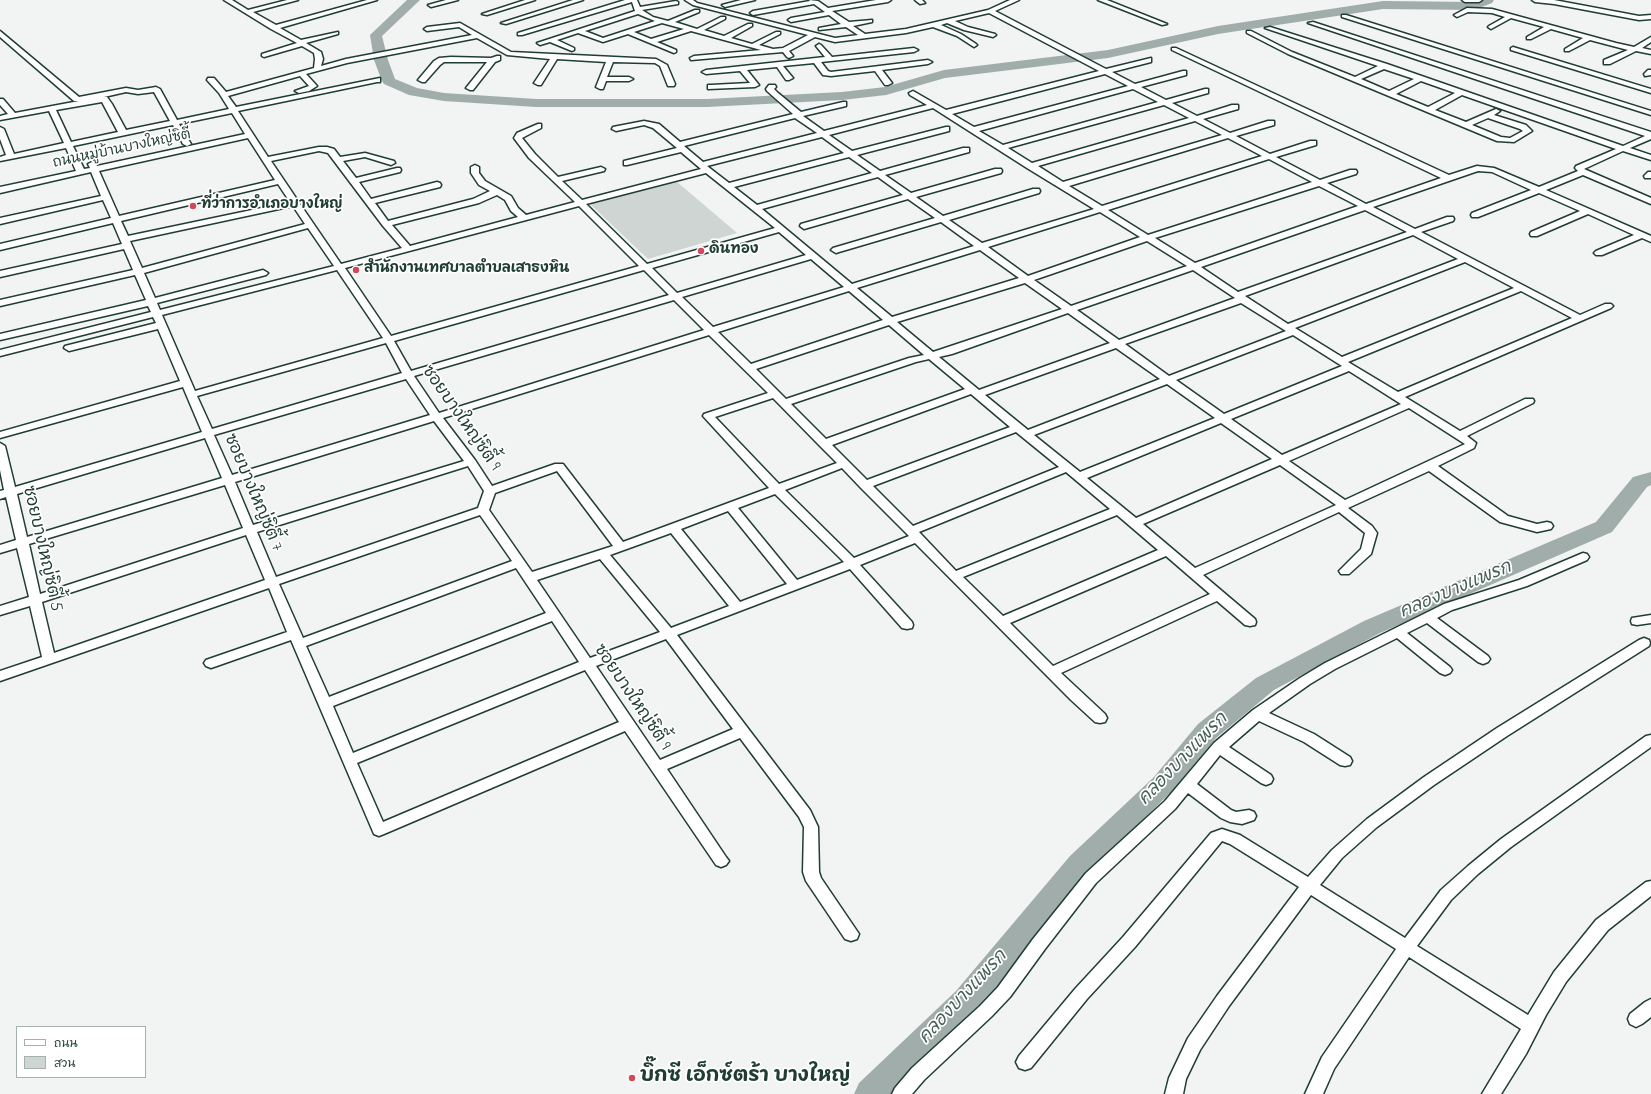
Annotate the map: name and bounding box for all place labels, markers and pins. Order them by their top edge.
place label: ที่ว่าการอำเภอบางใหญ่ [201,198,342,214]
marker: ที่ว่าการอำเภอบางใหญ่ [188,201,198,211]
place label: ดินทอง [709,243,758,259]
marker: ดินทอง [696,246,706,256]
place label: สำนักงานเทศบาลตำบลเสาธงหิน [364,262,570,278]
marker: สำนักงานเทศบาลตำบลเสาธงหิน [351,265,361,275]
place label: บิ๊กซี เอ็กซ์ตร้า บางใหญ่ [640,1066,850,1090]
marker: บิ๊กซี เอ็กซ์ตร้า บางใหญ่ [627,1073,637,1083]

